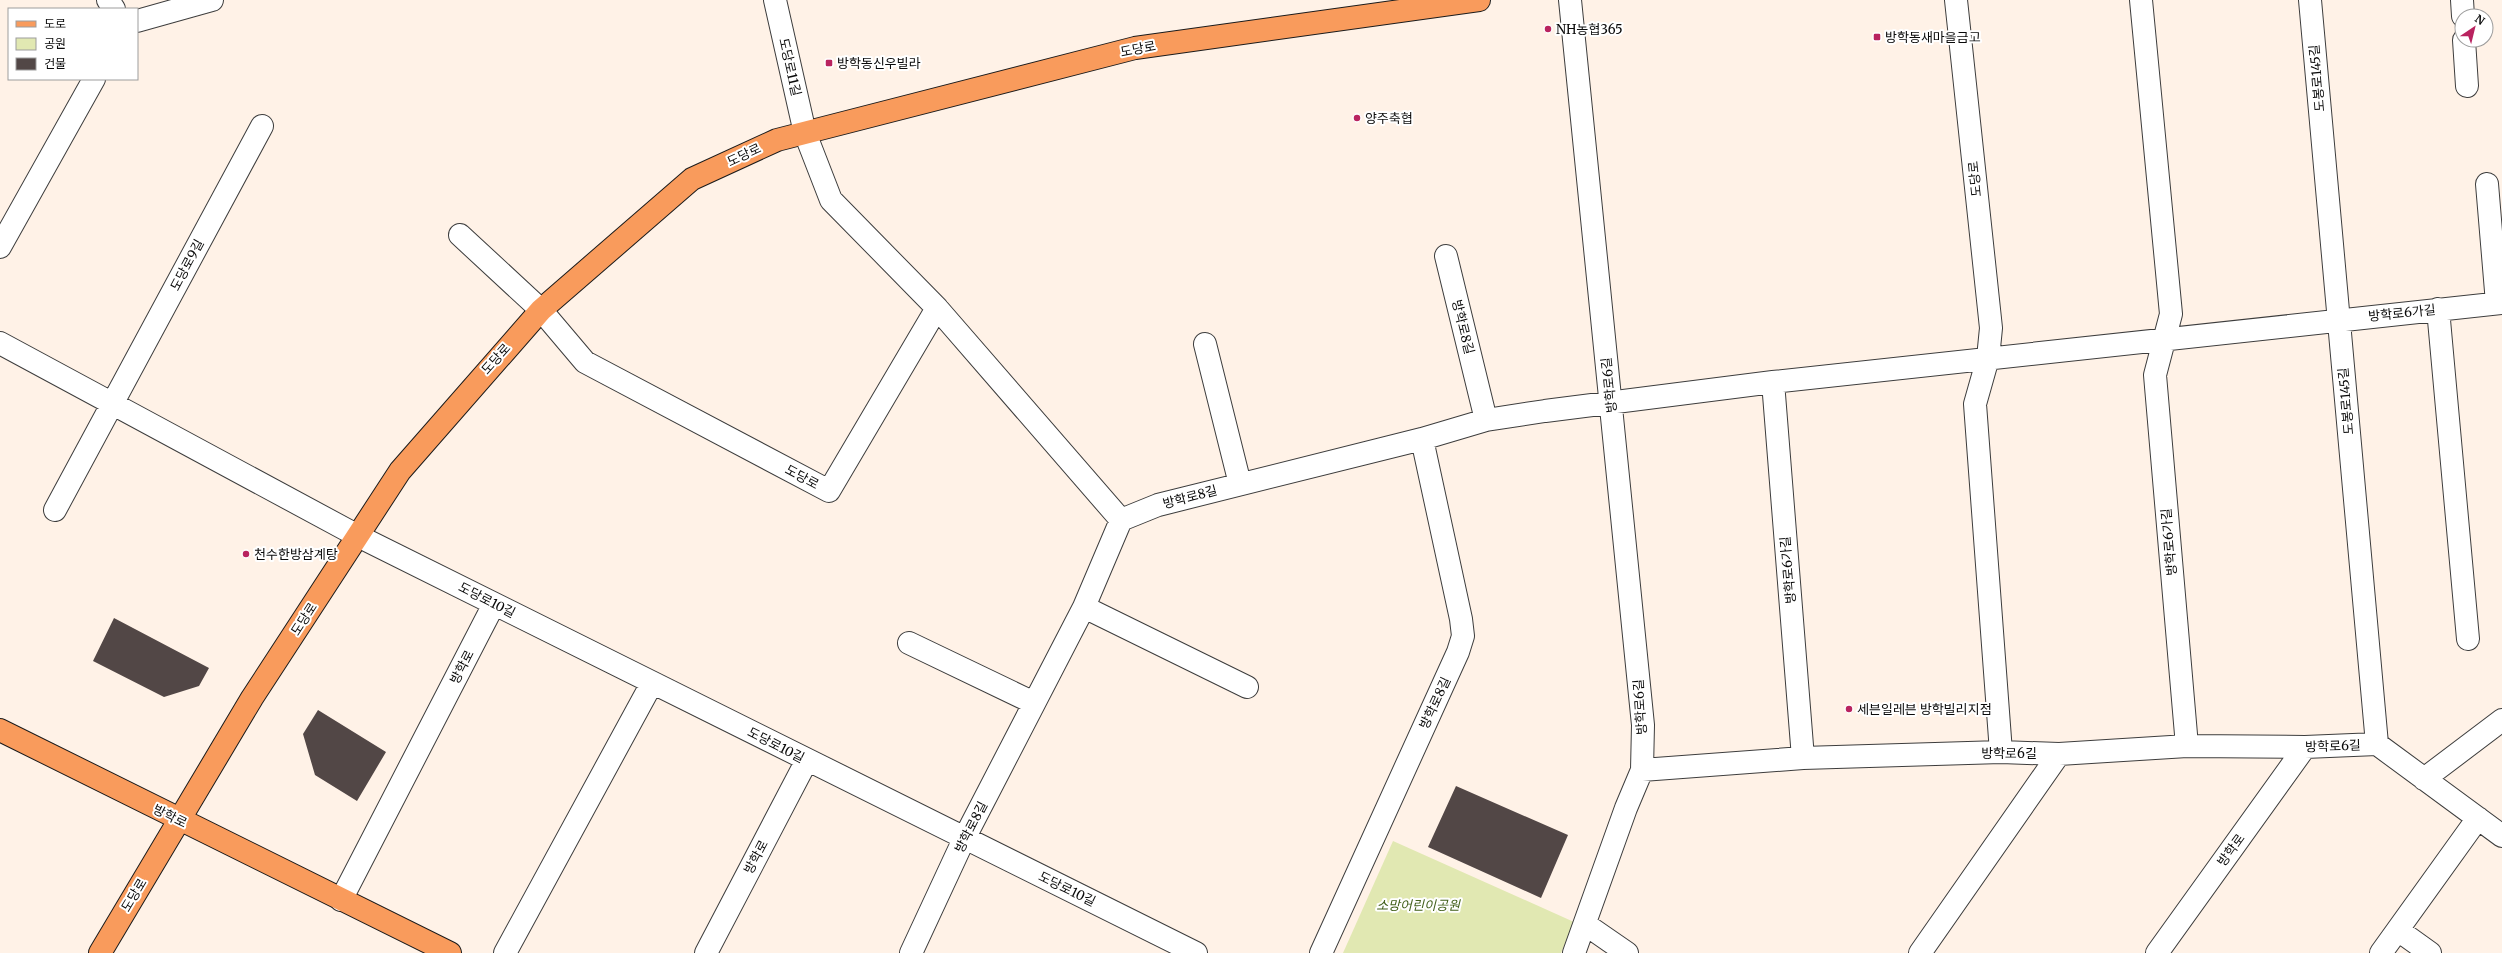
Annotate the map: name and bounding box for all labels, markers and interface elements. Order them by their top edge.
legend [8,8,138,80]
north arrow [2454,8,2494,48]
text: N [2472,12,2488,28]
text: 도로 [44,16,66,31]
place label: NH농협365 [1556,21,1623,38]
marker: NH농협365 [1543,24,1553,34]
place label: 방학동새마을금고 [1885,29,1981,46]
marker: 방학동새마을금고 [1872,32,1882,42]
text: 공원 [44,36,66,51]
street label: 도당로11길 [775,36,805,98]
street label: 도당로 [1119,37,1157,61]
street label: 도봉로145길 [2306,44,2328,112]
place label: 방학동신우빌라 [837,55,921,72]
text: 건물 [44,56,66,71]
marker: 방학동신우빌라 [824,58,834,68]
place label: 양주축협 [1365,110,1413,127]
marker: 양주축협 [1352,113,1362,123]
street label: 도당로 [724,140,764,170]
street label: 도당로 [1965,160,1985,198]
street label: 도당로9길 [166,236,208,294]
street label: 방학로8길 [1448,298,1478,356]
street label: 방학로6가길 [2367,301,2437,325]
street label: 도당로 [478,340,514,378]
street label: 방학로6길 [1598,356,1620,414]
street label: 도봉로145길 [2335,367,2357,435]
street label: 도당로 [782,461,822,493]
street label: 방학로8길 [1161,482,1219,512]
street label: 방학로6가길 [2158,508,2180,576]
street label: 방학로6가길 [1777,536,1799,604]
place label: 천수한방삼계탕 [254,546,338,563]
marker: 천수한방삼계탕 [241,549,251,559]
street label: 도당로10길 [456,578,518,622]
street label: 도당로 [287,599,321,639]
street label: 방학로 [446,647,478,687]
street label: 방학로8길 [1416,674,1454,732]
street label: 방학로6길 [1630,679,1650,735]
place label: 세븐일레븐 방학빌리지점 [1857,701,1992,718]
marker: 세븐일레븐 방학빌리지점 [1844,704,1854,714]
street label: 도당로10길 [745,723,807,767]
street label: 방학로6길 [2305,737,2361,755]
street label: 방학로6길 [1981,745,2037,762]
street label: 방학로8길 [951,798,991,856]
street label: 방학로 [150,800,190,832]
street label: 방학로 [2214,830,2248,870]
street label: 방학로 [740,837,772,877]
street label: 도당로10길 [1036,868,1098,910]
street label: 도당로 [117,875,151,915]
park label: 소망어린이공원 [1376,897,1461,914]

